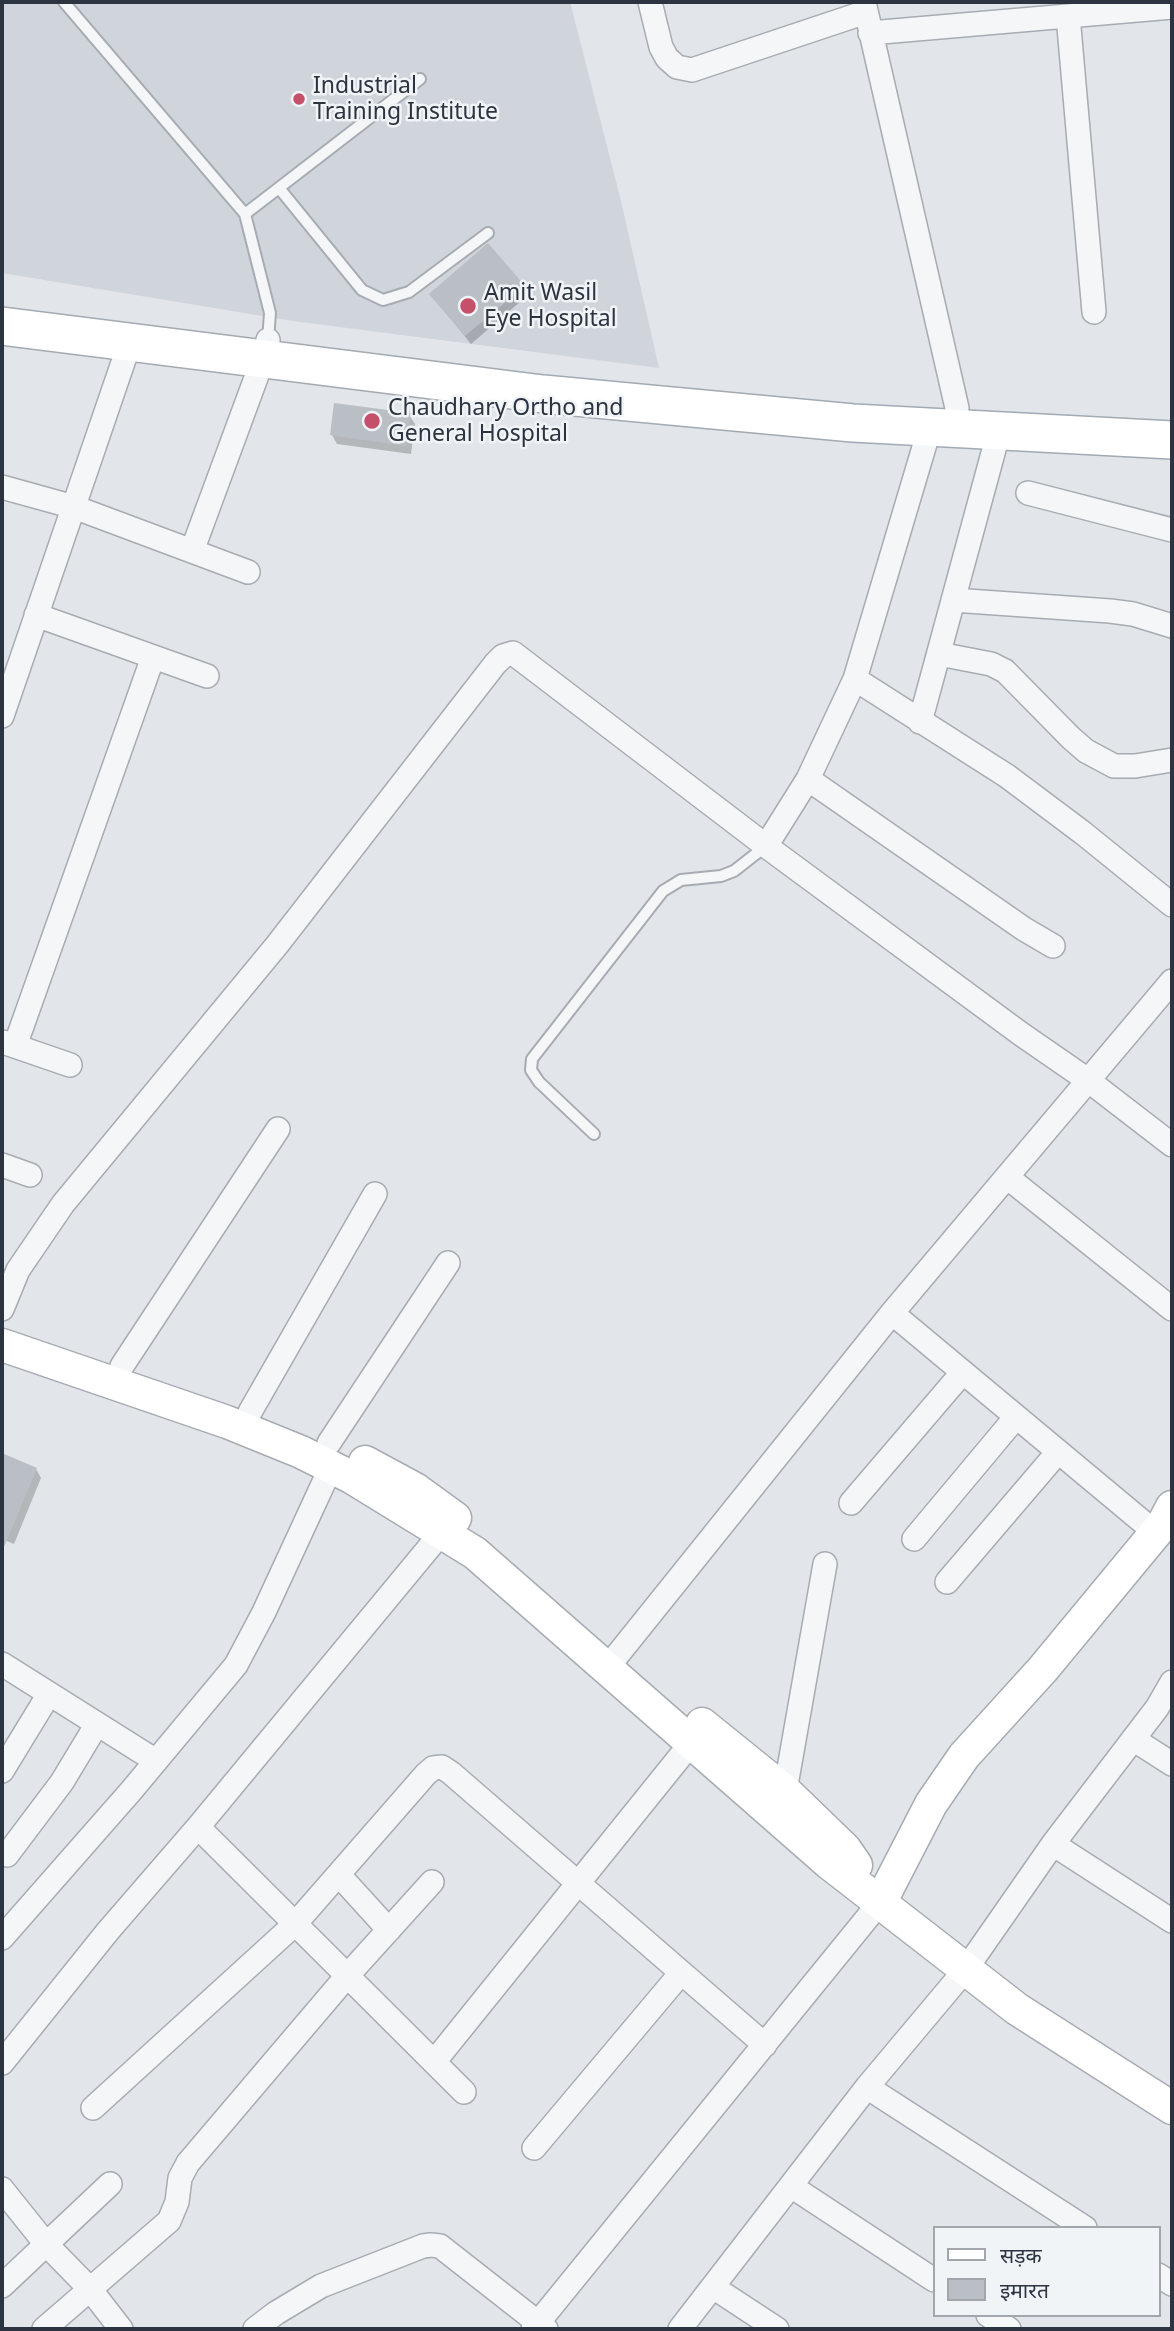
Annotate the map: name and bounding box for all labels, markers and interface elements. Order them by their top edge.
place label: Industrial Training Institute [313,72,498,126]
marker: Industrial Training Institute [291,91,307,107]
place label: Amit Wasil Eye Hospital [484,279,617,333]
marker: Amit Wasil Eye Hospital [458,296,478,316]
place label: Chaudhary Ortho and General Hospital [388,394,623,448]
marker: Chaudhary Ortho and General Hospital [362,411,382,431]
legend [932,2226,1160,2317]
text: सड़क [1000,2241,1042,2269]
text: इमारत [1000,2276,1049,2304]

